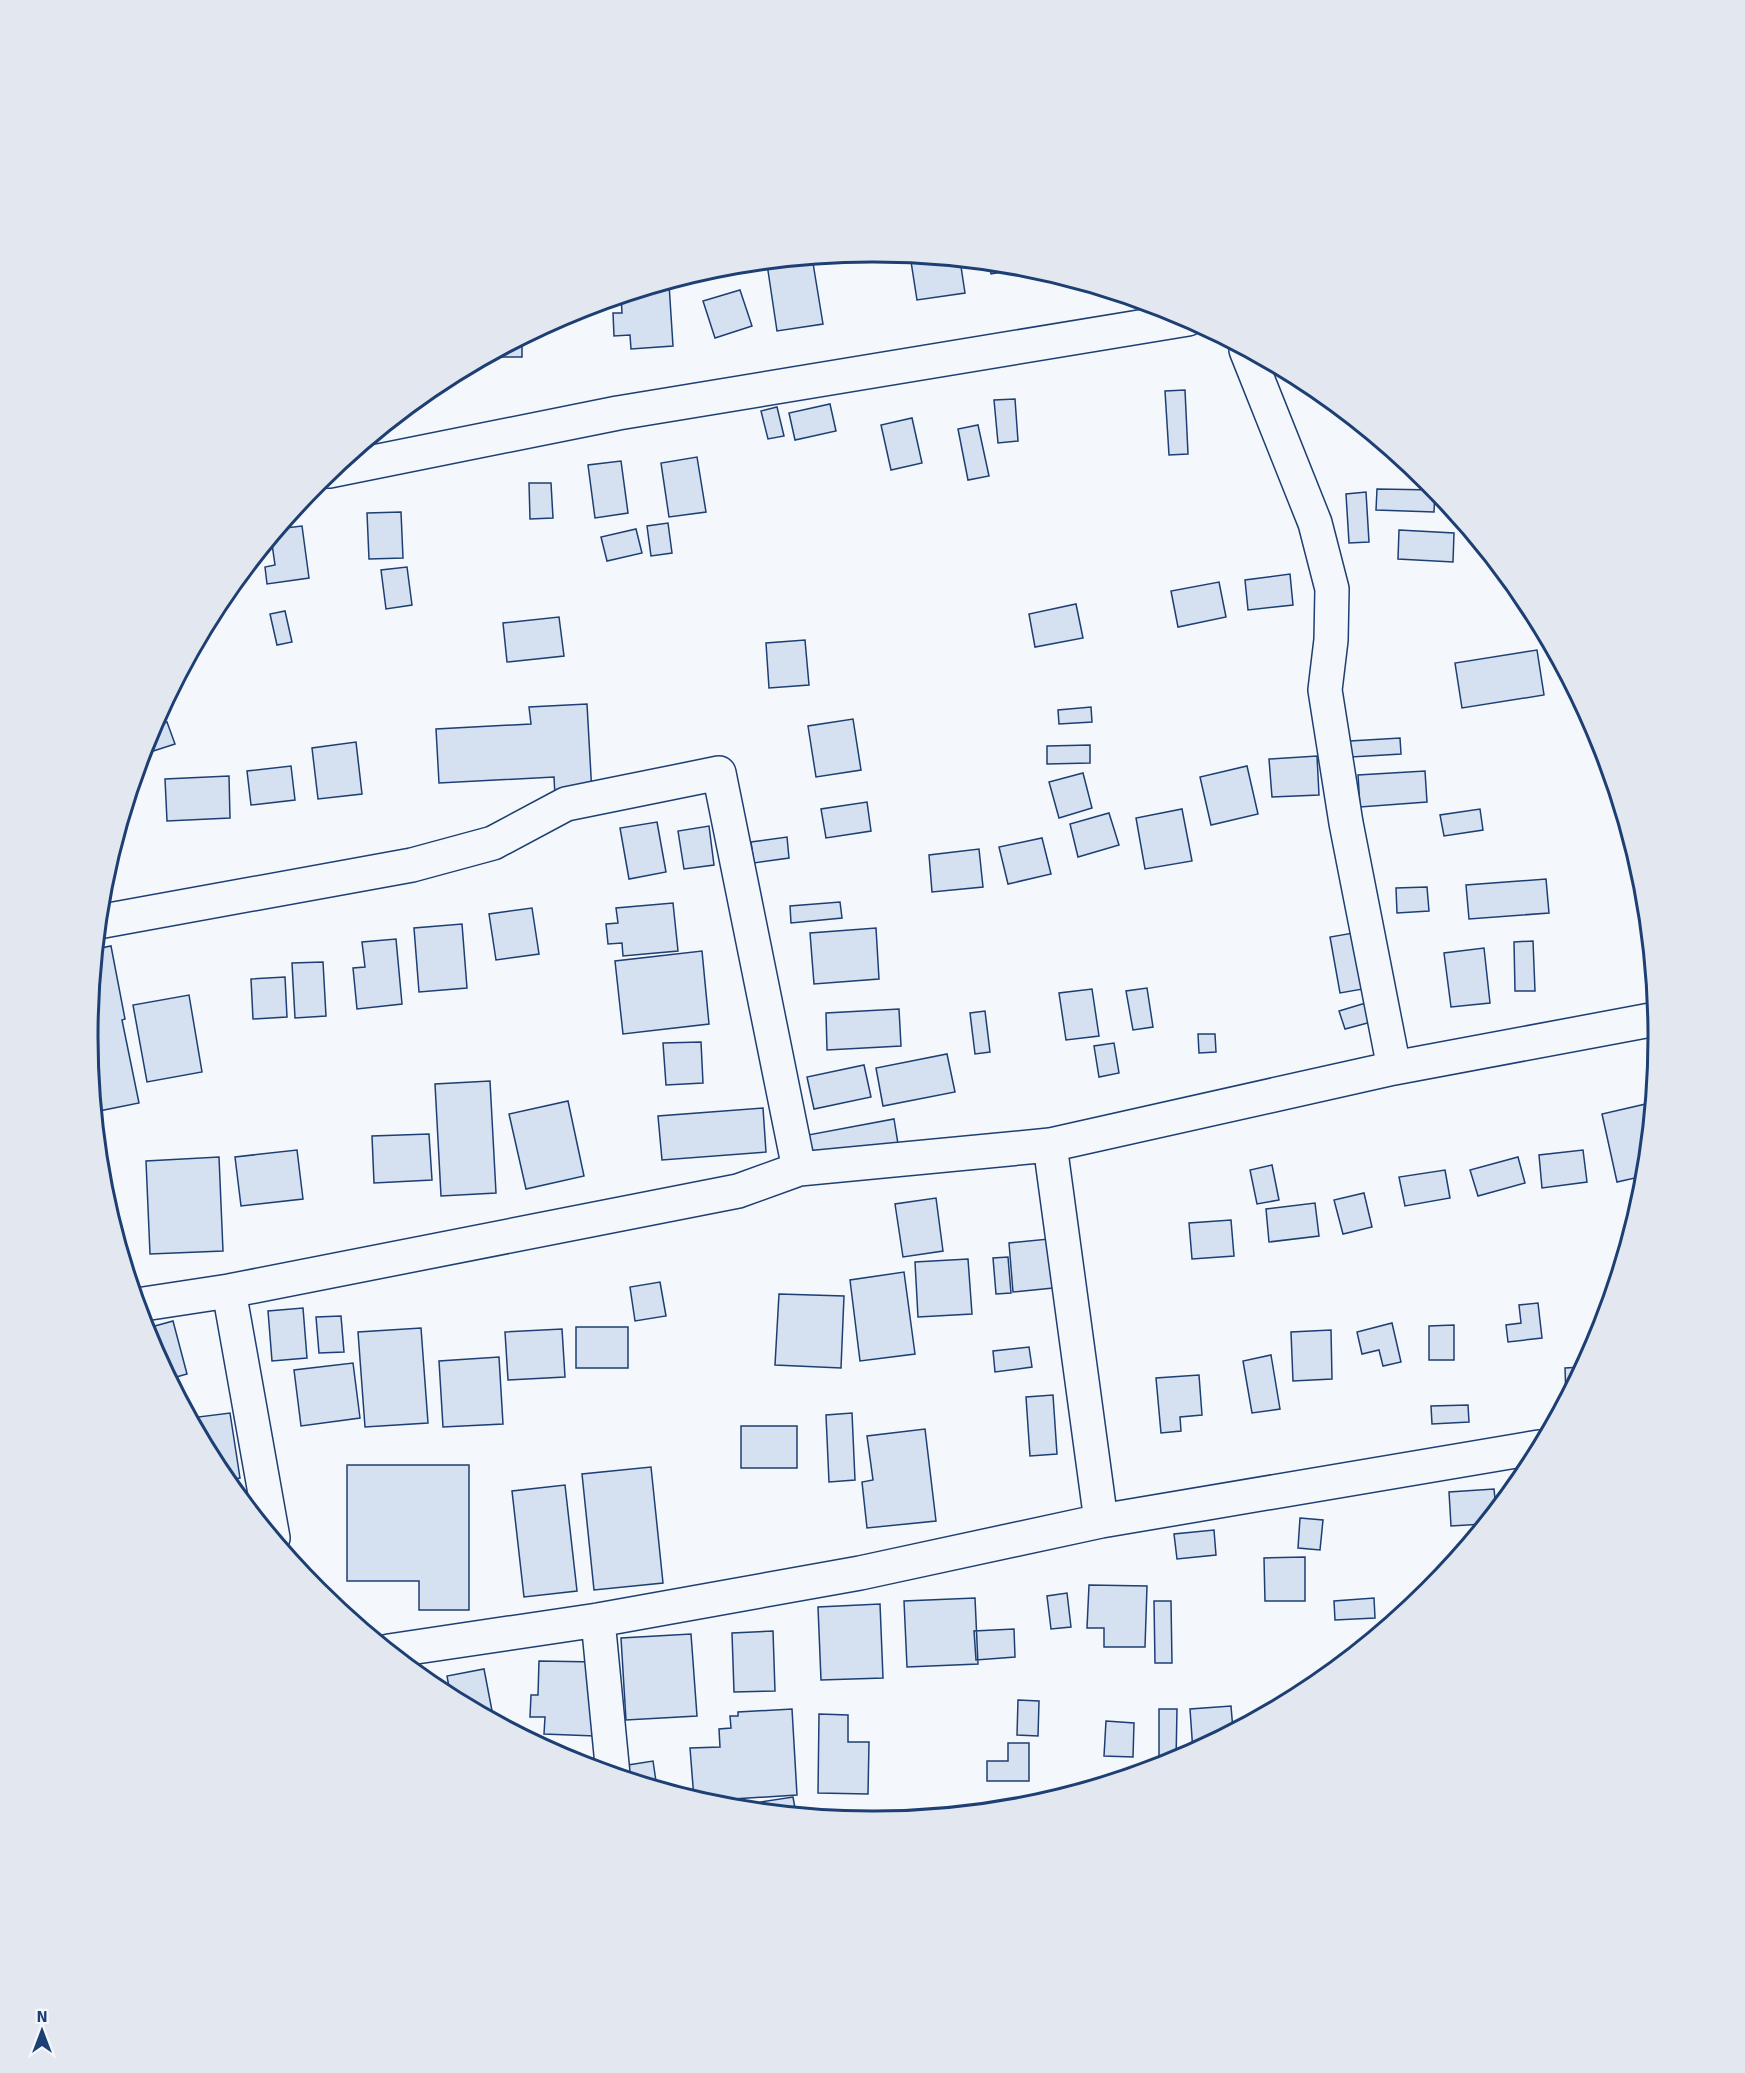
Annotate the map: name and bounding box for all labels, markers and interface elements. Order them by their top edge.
north arrow [12,2001,72,2061]
text: N [36,2007,48,2027]

